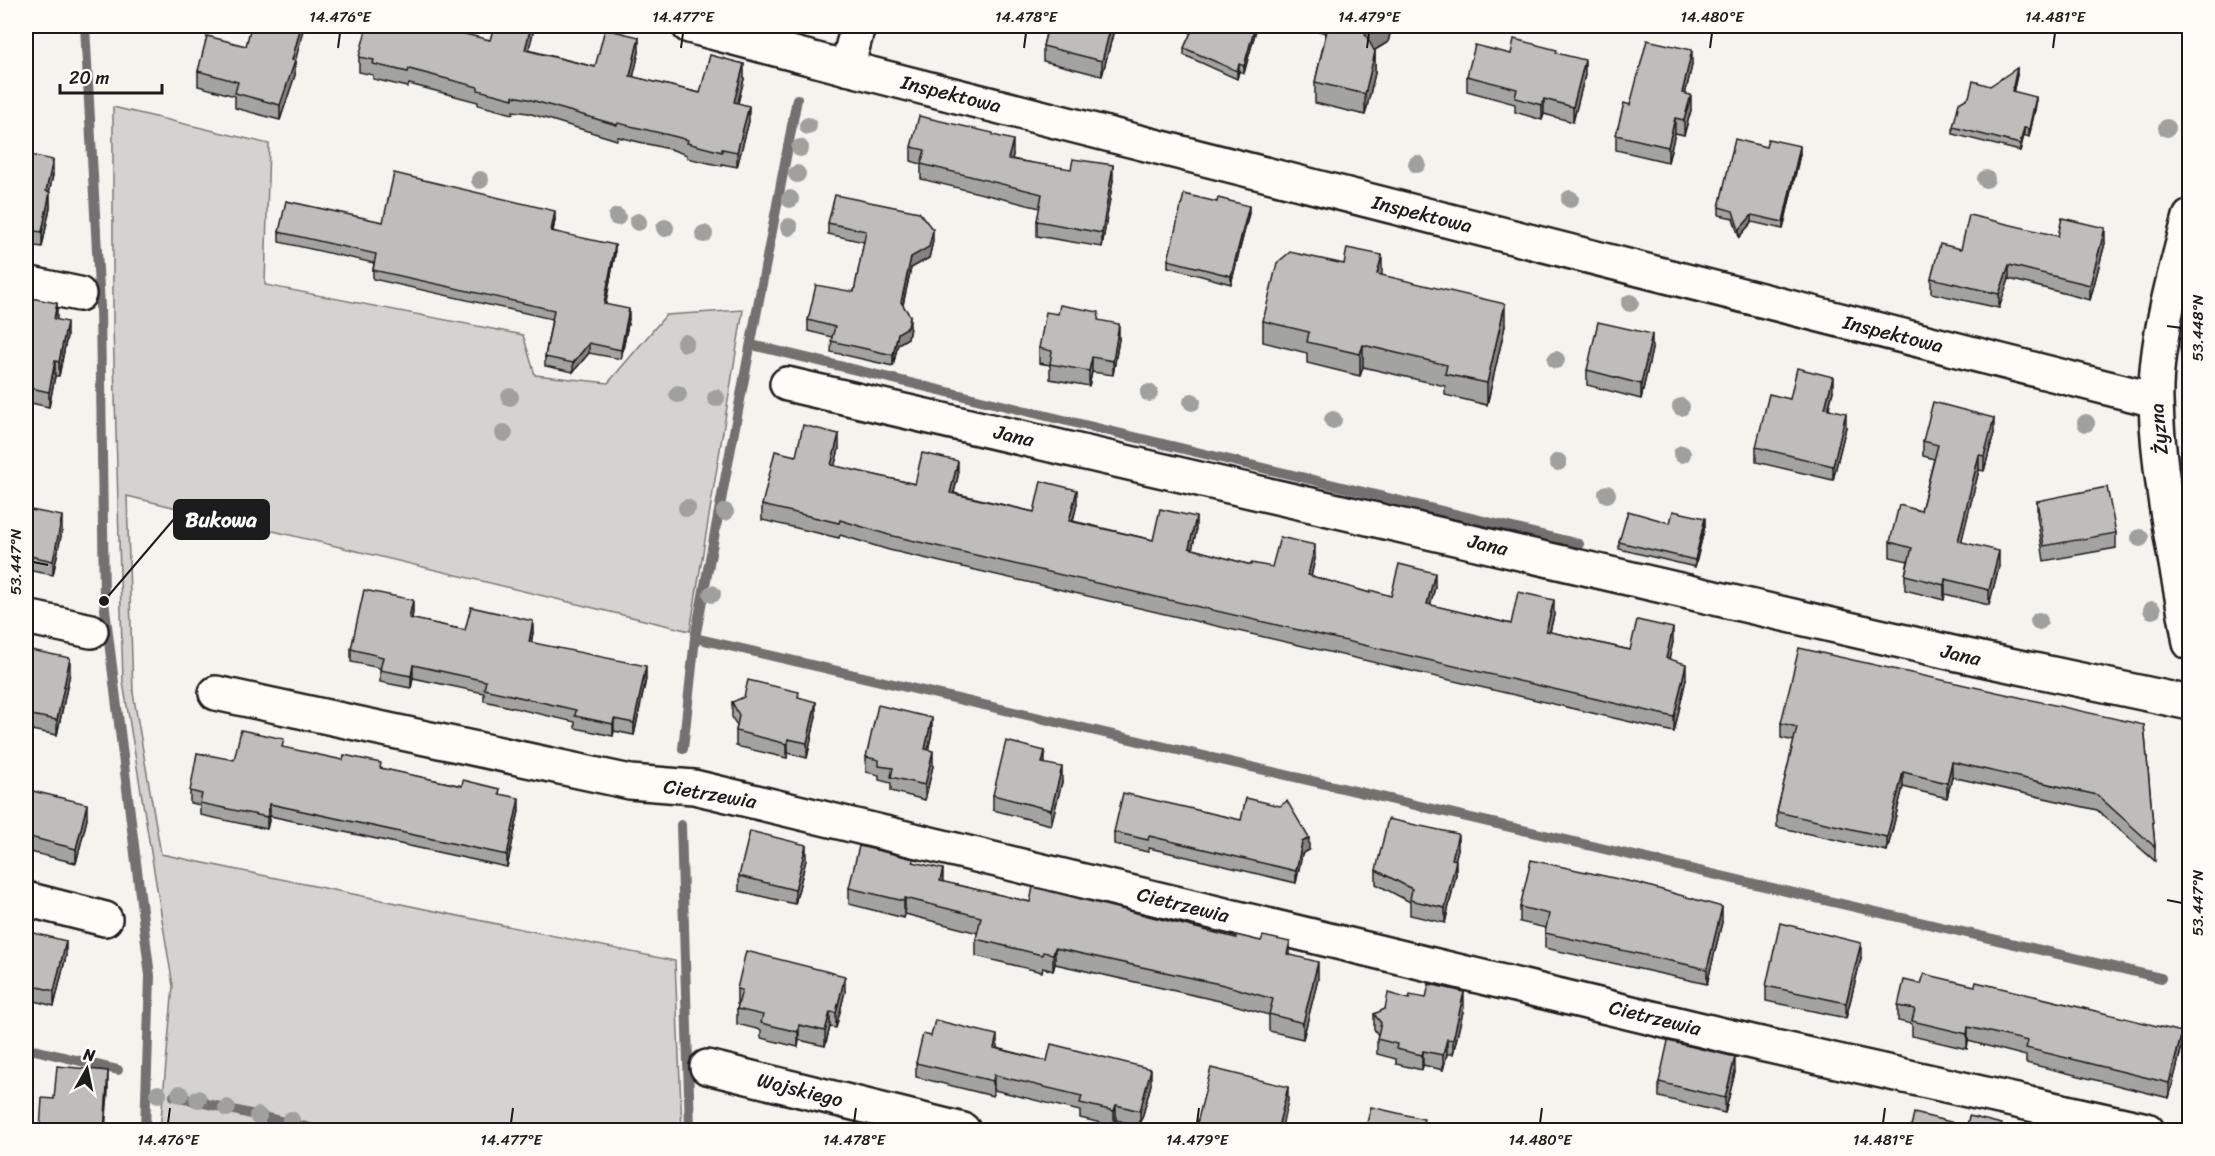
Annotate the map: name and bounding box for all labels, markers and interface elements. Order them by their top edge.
text: 14.476°E [309,4,372,30]
text: 14.477°E [652,4,715,30]
text: 14.478°E [995,4,1059,30]
text: 14.479°E [1338,4,1402,30]
text: 14.480°E [1681,4,1745,30]
text: 14.481°E [2025,4,2087,30]
scale bar [60,57,162,95]
text: 20 m [69,62,109,94]
street label: Inspektowa [896,64,1005,123]
street label: Inspektowa [1367,184,1476,243]
text: 53.448°N [2185,294,2211,361]
street label: Inspektowa [1838,304,1947,363]
street label: Żyzna [2139,402,2179,456]
street label: Jana [989,414,1038,458]
callout: Bukowa [174,500,269,539]
text: Bukowa [185,501,257,539]
street label: Jana [1463,523,1512,567]
text: 53.447°N [3,528,29,595]
street label: Jana [1936,633,1985,677]
street label: Cietrzewia [661,769,760,820]
text: 53.447°N [2185,869,2211,936]
street label: Cietrzewia [1133,877,1234,934]
street label: Cietrzewia [1605,990,1706,1047]
north arrow [57,1039,117,1099]
text: N [81,1039,98,1070]
street label: Wojskiego [753,1062,847,1118]
text: 14.476°E [137,1127,200,1153]
text: 14.477°E [480,1127,543,1153]
text: 14.478°E [823,1127,887,1153]
text: 14.479°E [1166,1127,1230,1153]
text: 14.480°E [1509,1127,1573,1153]
text: 14.481°E [1853,1127,1915,1153]

